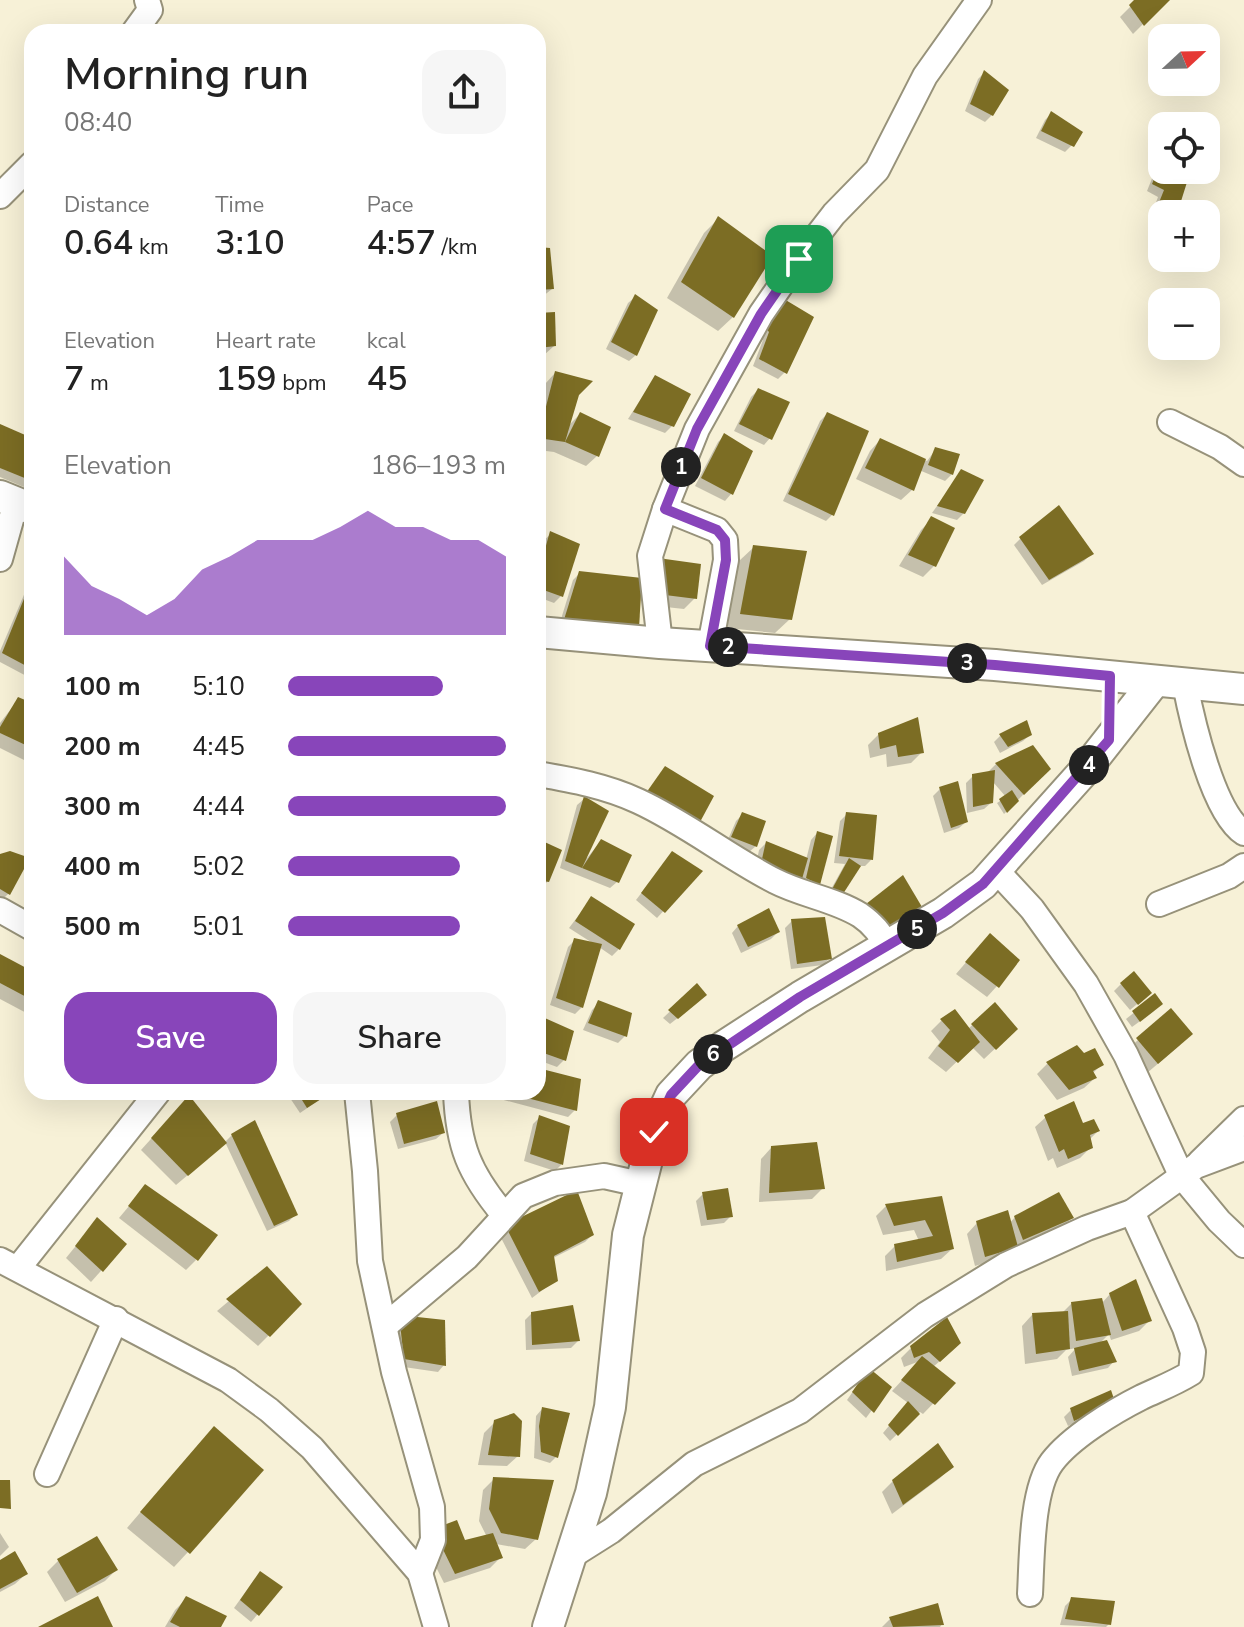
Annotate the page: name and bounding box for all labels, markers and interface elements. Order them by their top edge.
north arrow [1148,24,1220,96]
map controls [1148,24,1220,360]
text: Morning run [64,45,309,105]
button: share [422,50,506,134]
text: 08:40 [64,105,132,140]
button: locate [1148,112,1220,184]
text: Distance [64,190,149,220]
text: Time [215,190,264,220]
text: Pace [367,190,413,220]
button: + [1148,200,1220,272]
text: 0.64 [64,220,133,266]
text: 3:10 [215,220,285,266]
text: 4:57 [367,220,436,266]
pin [765,225,833,293]
text: km [133,232,169,262]
text: /km [436,232,478,262]
icon: arrive [777,237,821,281]
button: − [1148,288,1220,360]
text: Elevation [64,326,155,356]
text: Heart rate [215,326,316,356]
text: kcal [367,326,406,356]
text: 7 [64,356,84,402]
text: 159 [215,356,277,402]
text: 45 [367,356,407,402]
text: m [84,368,109,398]
text: bpm [277,368,327,398]
pin: 1 [661,447,701,487]
text: Elevation [64,448,172,483]
text: 186–193 m [370,448,506,483]
text: 1 [674,452,688,482]
pin: 2 [708,627,748,667]
text: 2 [721,632,735,662]
pin: 3 [947,643,987,683]
text: 3 [960,648,974,678]
text: 100 m [64,669,141,704]
text: 5:10 [192,669,245,704]
text: 200 m [64,729,141,764]
text: 4:45 [192,729,245,764]
pin: 4 [1069,745,1109,785]
text: 4 [1082,750,1096,780]
text: 300 m [64,789,141,824]
text: 4:44 [192,789,245,824]
text: 400 m [64,849,141,884]
text: 5:02 [192,849,245,884]
text: 500 m [64,909,141,944]
text: 5:01 [192,909,245,944]
pin: 5 [897,909,937,949]
text: 5 [910,914,924,944]
button: Save [64,992,277,1084]
button: Share [293,992,506,1084]
pin: 6 [693,1034,733,1074]
text: 6 [706,1039,720,1069]
pin [620,1098,688,1166]
icon: check [632,1110,676,1154]

